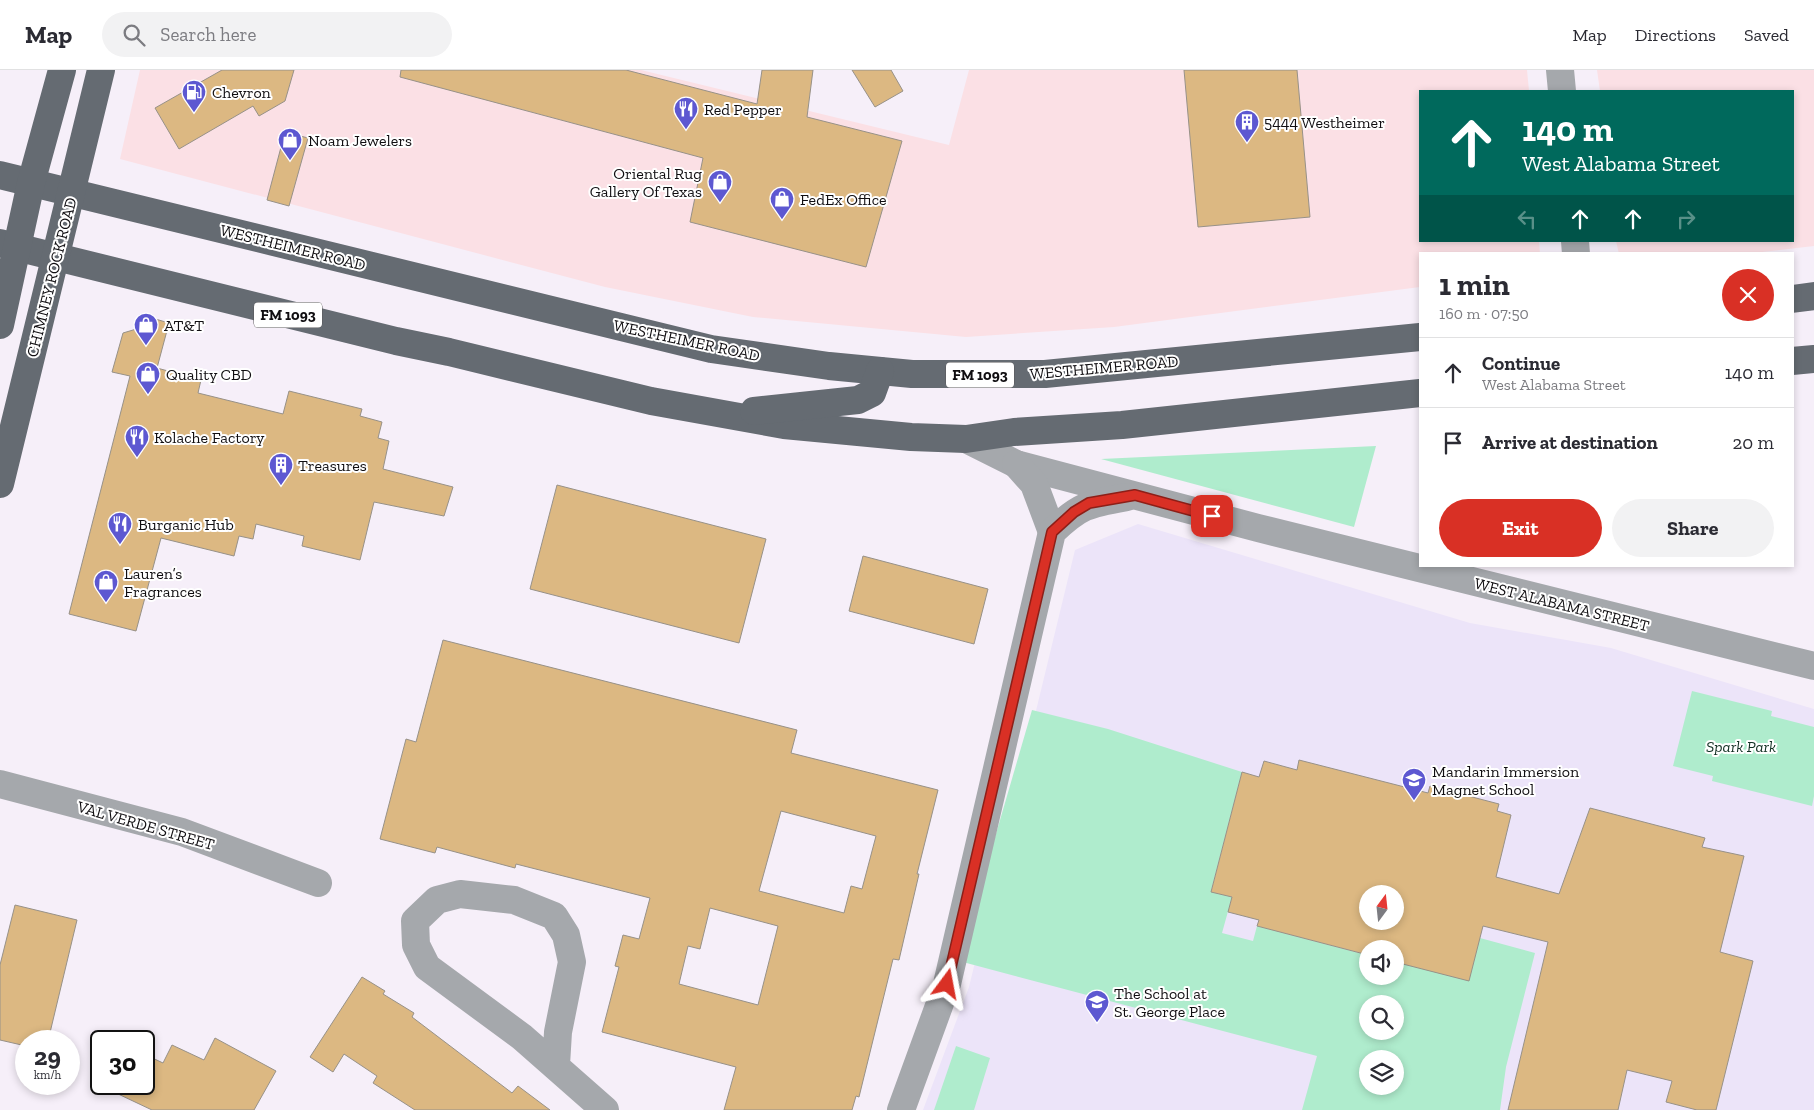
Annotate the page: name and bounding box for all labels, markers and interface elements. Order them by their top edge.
search box [102,12,452,57]
text: Map [25,20,72,49]
icon: search [120,21,148,49]
text: Search here [160,23,257,46]
text: Map [1572,24,1607,46]
text: Directions [1635,24,1716,46]
text: Saved [1744,24,1789,46]
fuel station icon: Chevron [181,79,207,113]
place label: Chevron [212,83,272,102]
restaurant icon: Red Pepper [673,96,699,130]
place label: Red Pepper [704,100,782,119]
text: 140 m [1522,108,1613,150]
building icon: 5444 Westheimer [1234,109,1260,143]
icon: ahead [1439,110,1504,175]
place label: 5444 Westheimer [1264,113,1385,132]
shop icon: Noam Jewelers [277,127,303,161]
place label: Noam Jewelers [308,131,412,150]
text: West Alabama Street [1522,150,1720,177]
place label: Oriental Rug Gallery Of Texas [590,164,702,201]
shop icon: Oriental Rug Gallery Of Texas [707,169,733,203]
shop icon: FedEx Office [769,186,795,220]
place label: FedEx Office [800,190,887,209]
street label: CHIMNEY ROCK ROAD [22,195,81,359]
icon: left [1513,205,1541,233]
icon: ahead [1566,205,1594,233]
icon: ahead [1619,205,1647,233]
icon: right [1672,205,1700,233]
street label: WESTHEIMER ROAD [218,220,367,275]
text: 1 min [1439,267,1510,303]
button: close [1722,269,1774,321]
road number: FM 1093 [254,302,322,328]
text: 160 m · 07:50 [1439,304,1529,323]
shop icon: AT&T [133,312,159,346]
place label: AT&T [164,316,204,335]
street label: WESTHEIMER ROAD [612,316,762,365]
street label: WESTHEIMER ROAD [1029,352,1179,383]
text: Continue [1482,352,1560,375]
icon: ahead [1439,359,1467,387]
shop icon: Quality CBD [135,361,161,395]
text: 140 m [1725,361,1774,384]
road number: FM 1093 [946,362,1014,388]
place label: Quality CBD [166,365,252,384]
text: West Alabama Street [1482,375,1626,394]
restaurant icon: Kolache Factory [124,424,150,458]
place label: Kolache Factory [154,428,265,447]
icon: arrive [1439,429,1467,457]
text: Arrive at destination [1482,431,1658,454]
text: 20 m [1733,431,1774,454]
building icon: Treasures [268,452,294,486]
place label: Treasures [298,456,367,475]
pin [1191,495,1233,537]
button: Exit [1439,499,1602,557]
button: Share [1612,499,1774,557]
icon: arrive [1198,502,1226,530]
restaurant icon: Burganic Hub [107,511,133,545]
place label: Burganic Hub [138,515,234,534]
place label: Lauren’s Fragrances [124,564,202,601]
shop icon: Lauren’s Fragrances [93,569,119,603]
street label: WEST ALABAMA STREET [1472,574,1651,635]
park label: Spark Park [1706,737,1776,756]
place label: Mandarin Immersion Magnet School [1432,762,1580,799]
school or university icon: Mandarin Immersion Magnet School [1401,767,1427,801]
street label: VAL VERDE STREET [74,797,217,854]
north arrow [1359,885,1404,930]
map controls [1359,885,1404,1095]
button: sound [1359,940,1404,985]
position arrow [920,957,972,1009]
place label: The School at St. George Place [1114,984,1225,1021]
school or university icon: The School at St. George Place [1084,989,1110,1023]
button: search [1359,995,1404,1040]
speed limit sign: 30 [90,1030,155,1095]
text: 29 [34,1041,61,1071]
button: layers [1359,1050,1404,1095]
text: km/h [34,1068,61,1082]

